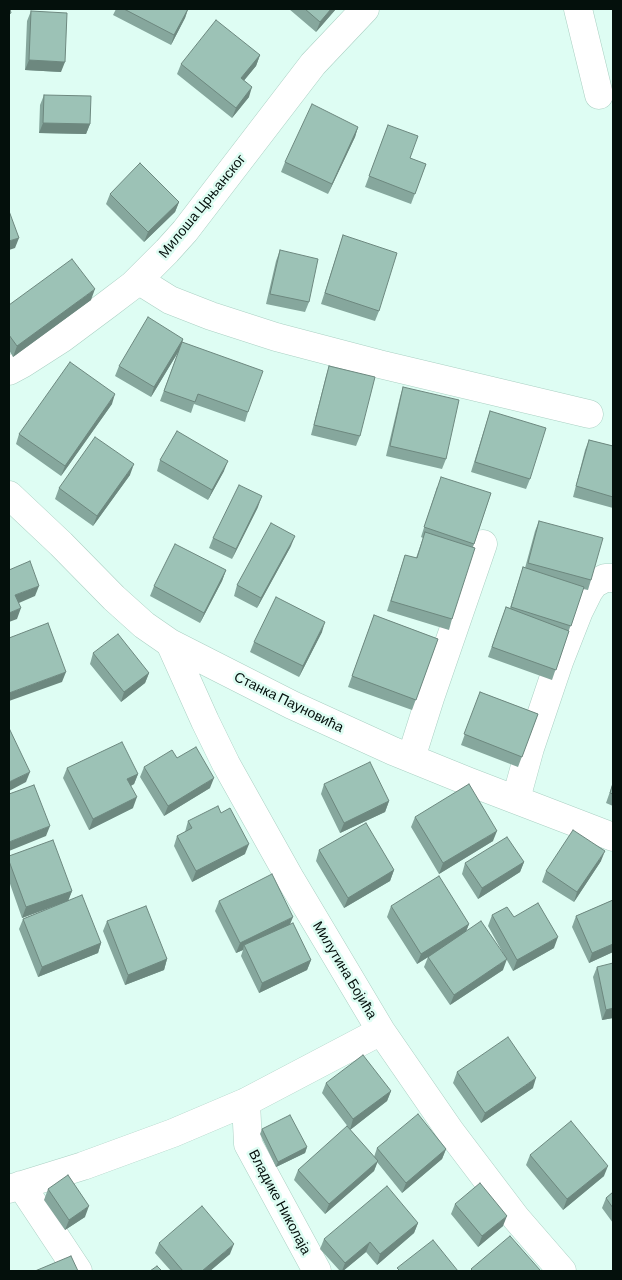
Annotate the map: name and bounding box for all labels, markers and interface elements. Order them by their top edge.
street label: Милоша Црњанског [155,151,249,261]
street label: Станка Пауновића [231,668,347,736]
street label: Милутина Бојића [309,918,381,1022]
street label: Владике Николаја [245,1147,315,1257]

